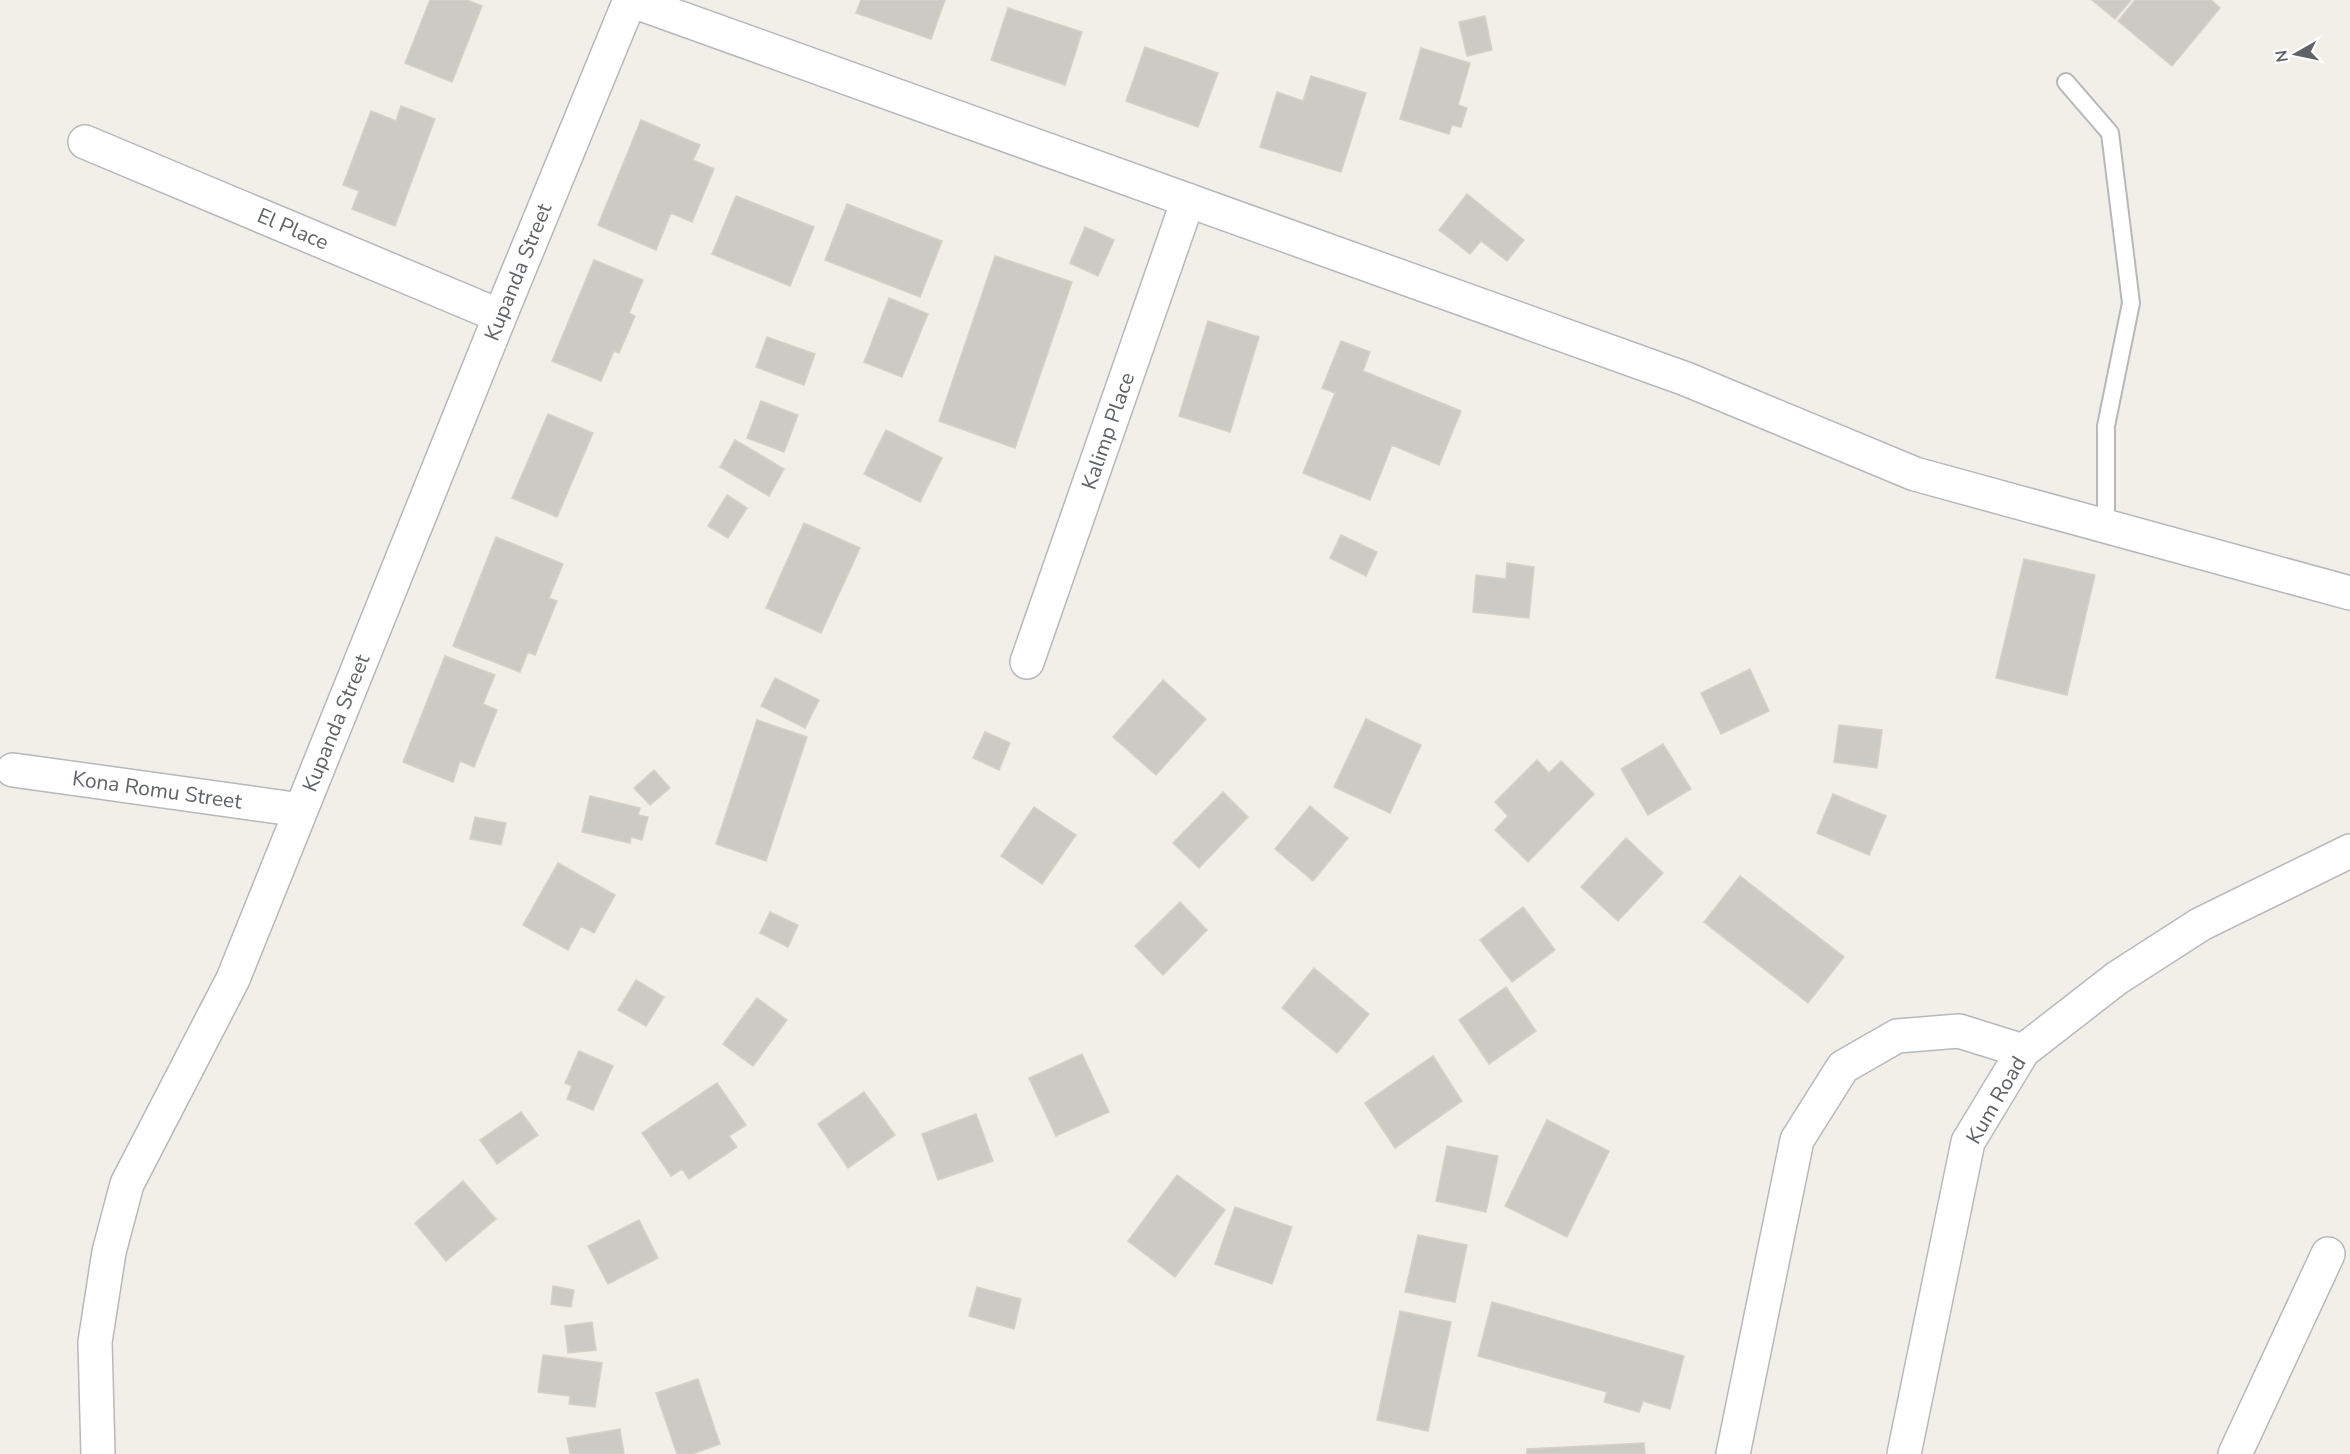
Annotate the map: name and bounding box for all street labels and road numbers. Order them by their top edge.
street label: Kupanda Street [478,198,559,345]
street label: El Place [253,201,333,257]
street label: Kalimp Place [1075,369,1141,493]
street label: Kupanda Street [296,649,377,796]
street label: Kona Romu Street [70,764,244,816]
street label: Kum Road [1960,1051,2032,1149]

